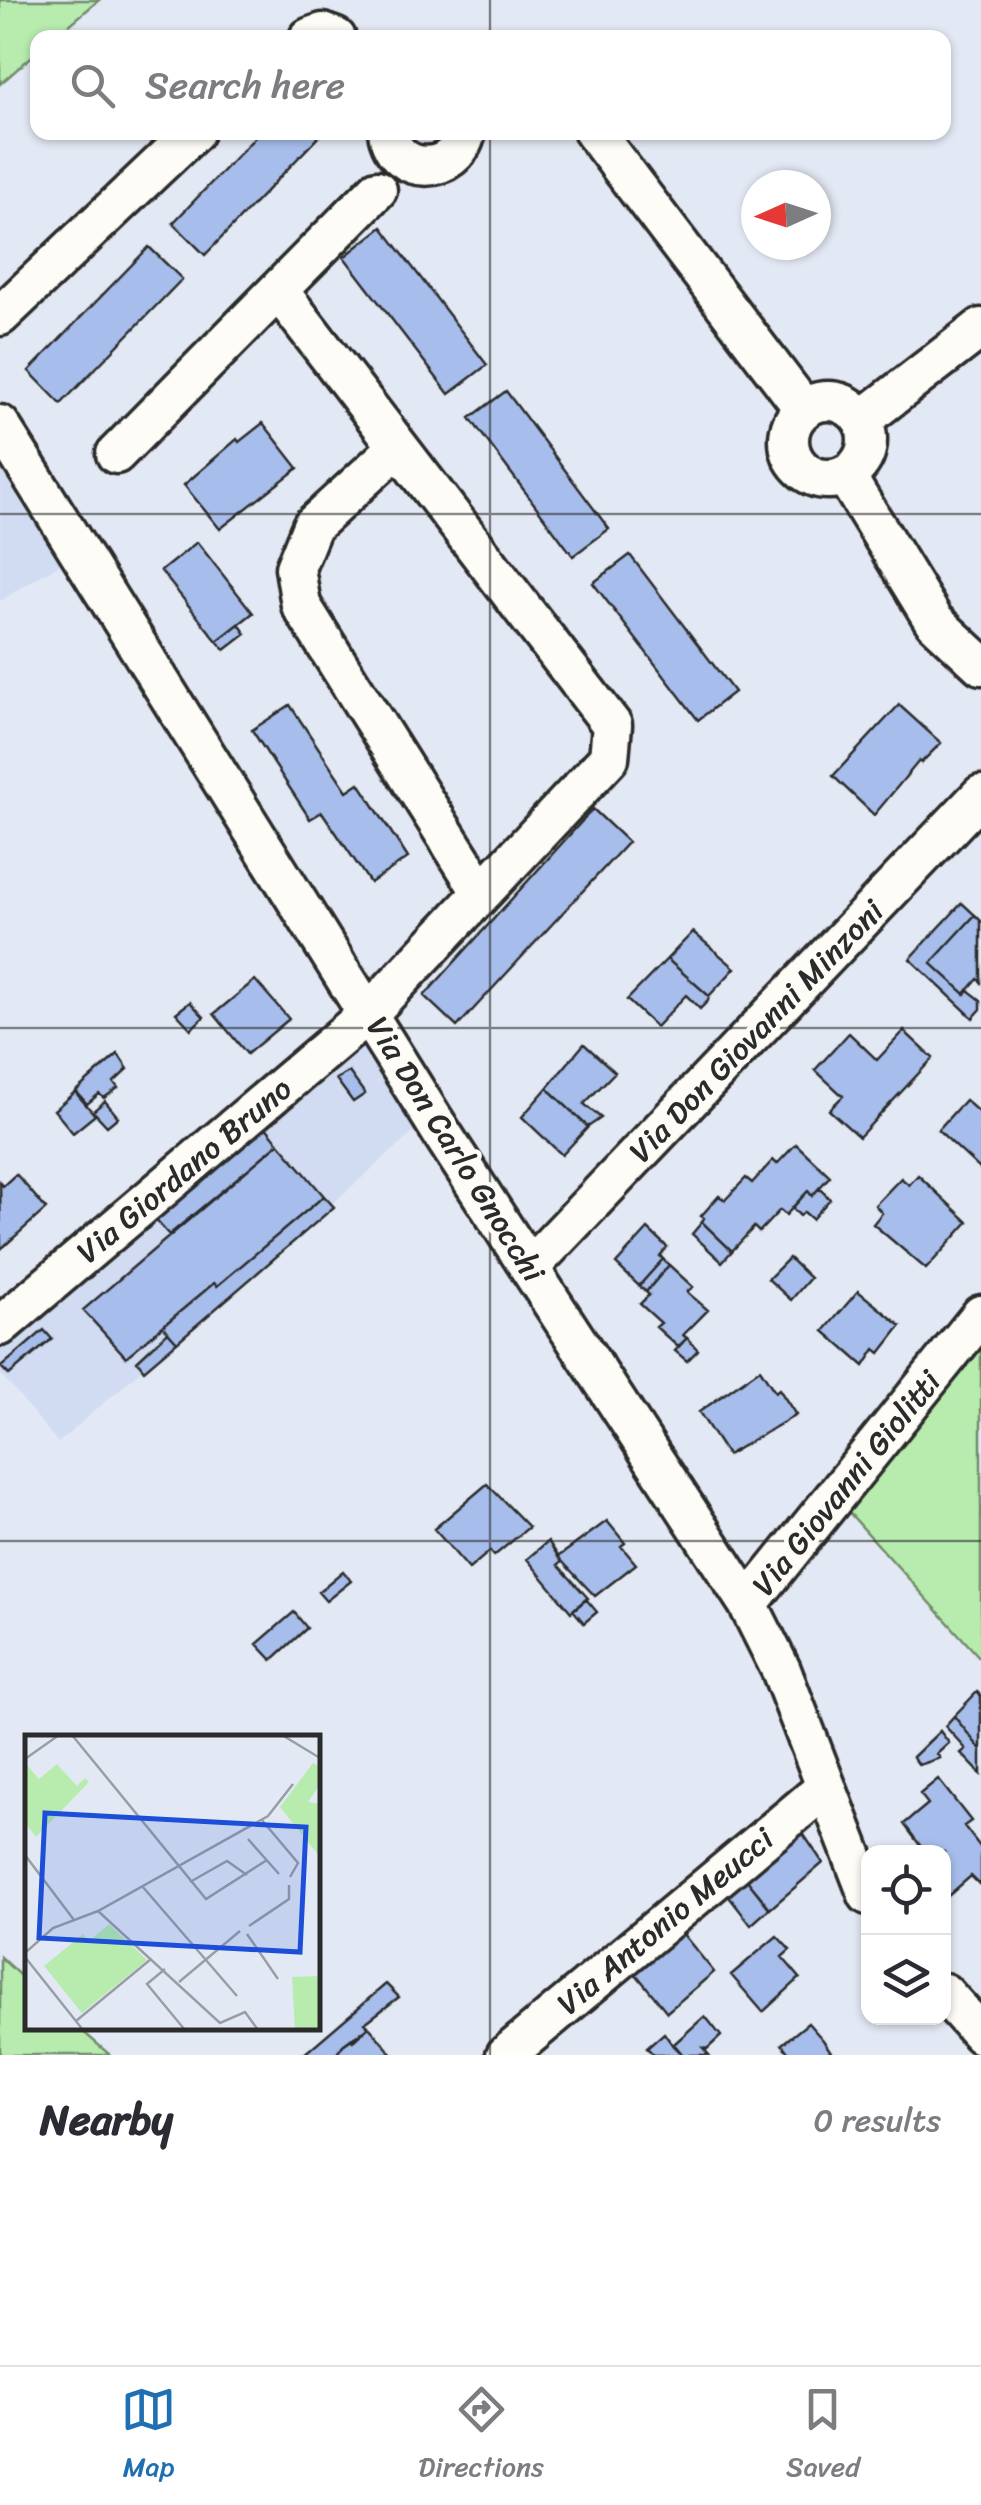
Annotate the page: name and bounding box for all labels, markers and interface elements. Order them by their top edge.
search box [30,30,951,140]
text: Search here [145,52,345,119]
icon: search [65,58,120,113]
north arrow [741,170,831,260]
street label: Via Don Giovanni Minzoni [614,885,899,1177]
street label: Via Don Carlo Gnocchi [350,1005,561,1295]
street label: Via Giordano Bruno [63,1062,306,1279]
street label: Via Giovanni Giolitti [737,1356,957,1609]
inset map [25,1735,320,2030]
street label: Via Antonio Meucci [543,1812,788,2030]
map controls [861,1845,951,2025]
button: locate [861,1845,951,1935]
button: layers [861,1935,951,2025]
text: Nearby [40,2083,173,2157]
text: 0 results [813,2092,941,2149]
tab: Map [121,2382,176,2491]
tab: Directions [418,2382,544,2491]
tab: Saved [786,2382,860,2491]

